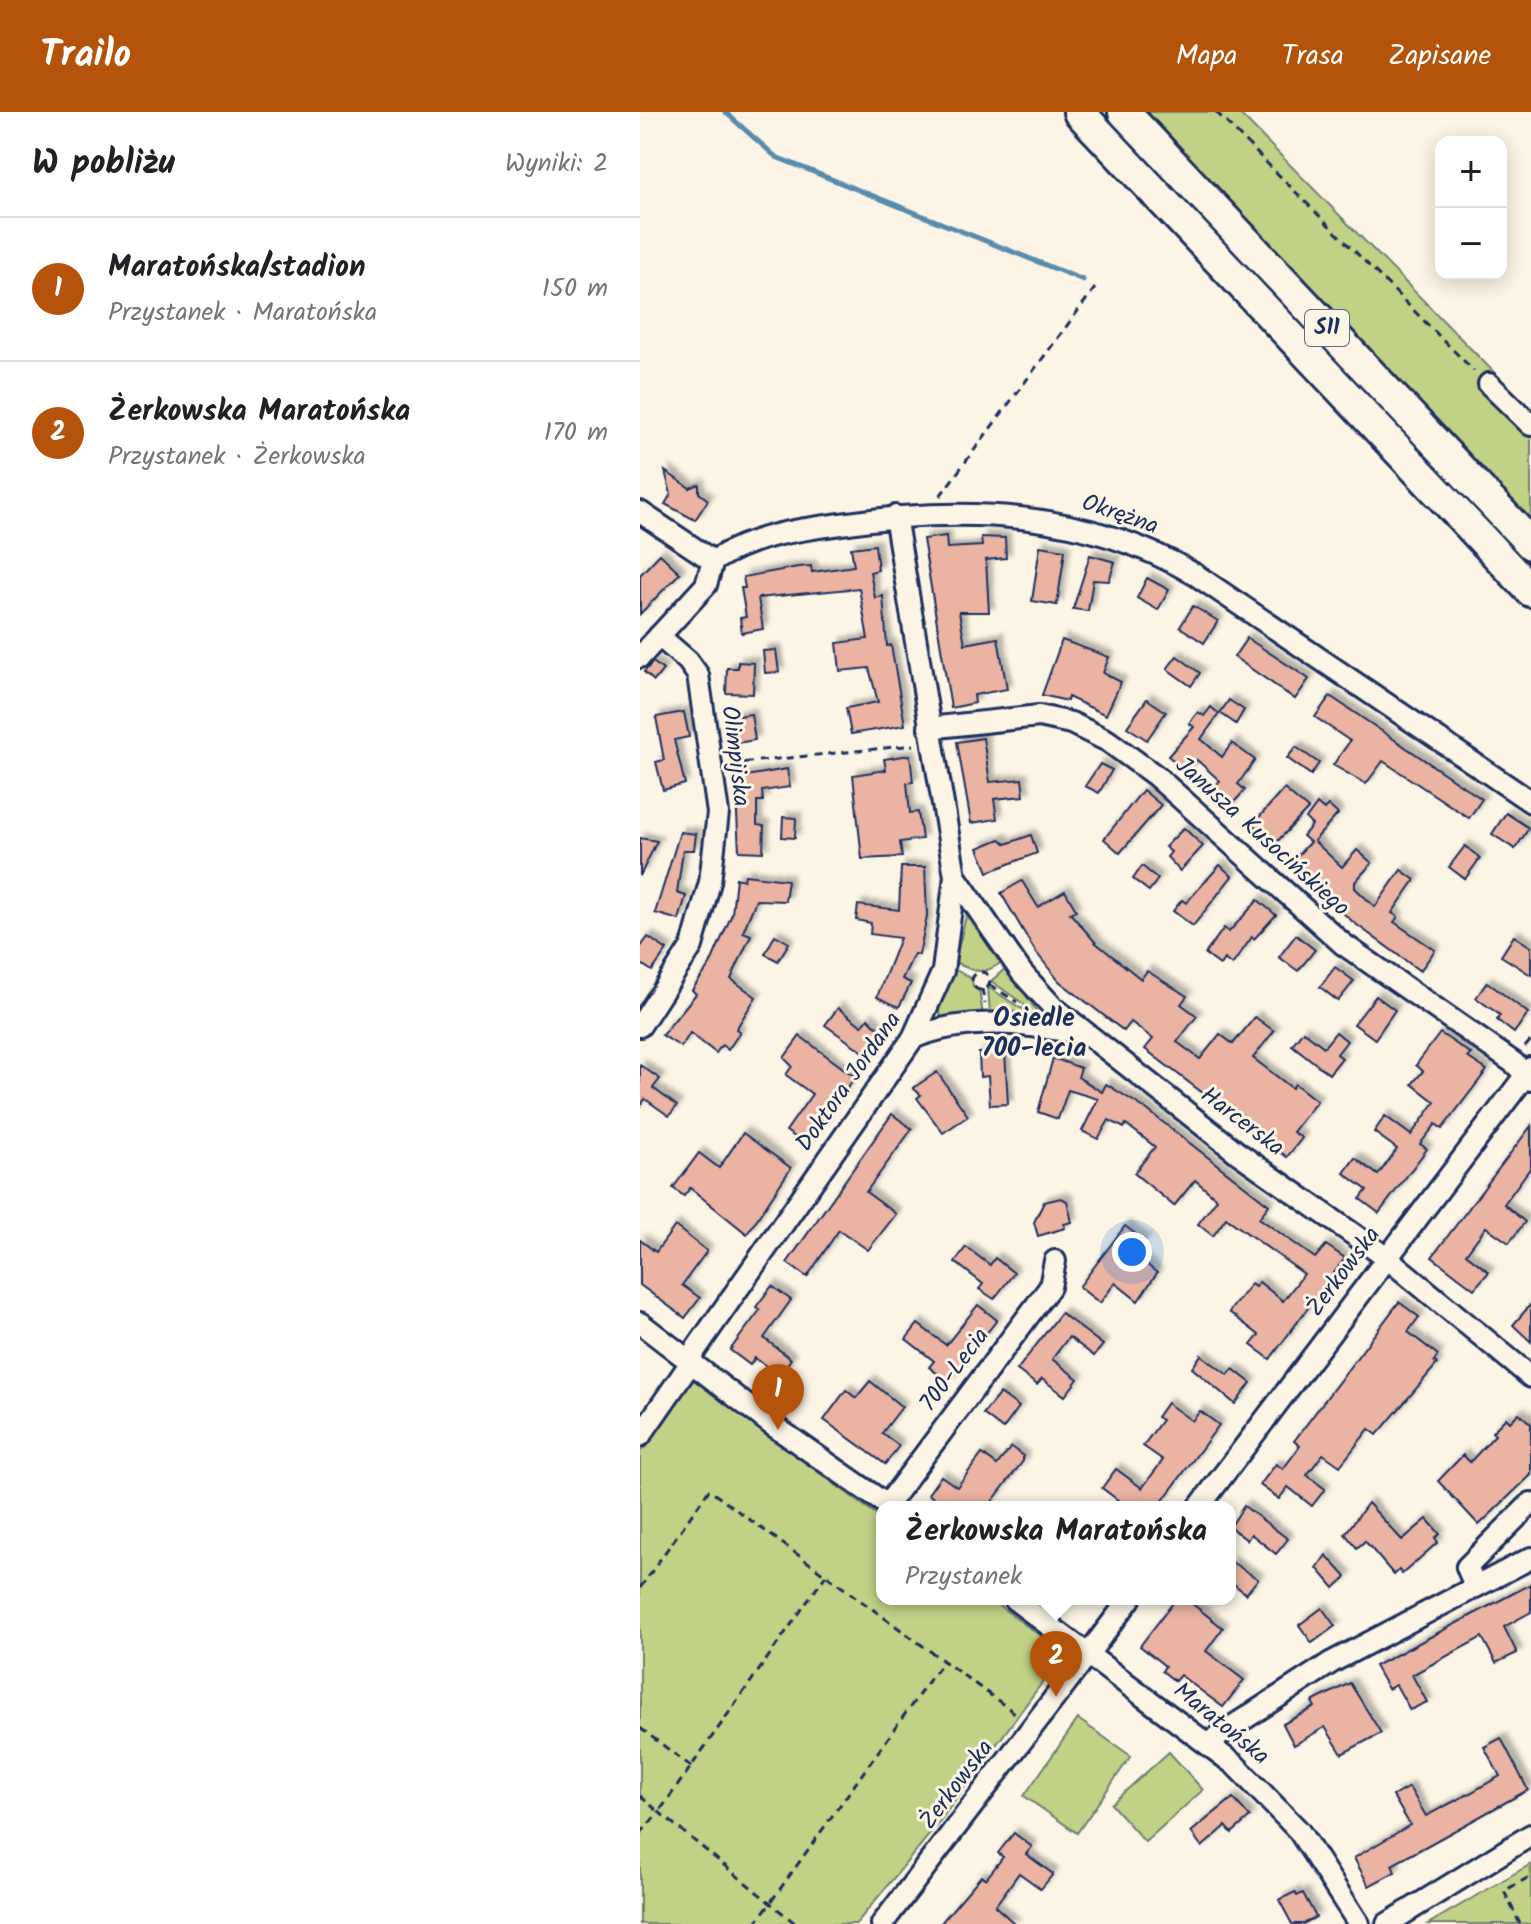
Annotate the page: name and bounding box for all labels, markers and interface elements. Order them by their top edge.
text: Trailo [40,26,131,86]
text: Mapa [1176,34,1237,79]
text: Trasa [1281,34,1344,79]
text: Zapisane [1388,34,1491,79]
map controls [1435,136,1507,280]
button: + [1435,136,1507,208]
text: W pobliżu [32,137,175,191]
text: Wyniki: 2 [505,143,608,185]
button: − [1435,208,1507,280]
text: Maratońska/stadion [108,244,366,292]
text: 1 [54,268,62,310]
text: 150 m [542,268,608,310]
text: Przystanek · Maratońska [108,292,377,334]
road number: S11 [1305,310,1349,346]
text: Żerkowska Maratońska [108,388,410,436]
text: 2 [50,412,66,454]
text: 170 m [544,412,608,454]
text: Przystanek · Żerkowska [108,436,366,478]
street label: Okrężna [1076,484,1164,546]
street label: Olimpijska [709,703,761,809]
street label: Janusza Kusocińskiego [1165,747,1359,927]
district label: Osiedle 700-lecia [981,998,1087,1070]
street label: Doktora Jordana [786,1004,912,1160]
street label: Harcerska [1191,1077,1293,1167]
street label: Żerkowska [1297,1218,1391,1326]
your location [1112,1232,1152,1272]
street label: 700-Lecia [910,1319,1000,1421]
pin: 1 [752,1364,804,1430]
popup [876,1501,1236,1605]
text: Żerkowska Maratońska [905,1508,1207,1556]
text: Przystanek [905,1556,1022,1598]
pin: 2 [1030,1631,1082,1697]
street label: Maratońska [1164,1673,1278,1775]
street label: Żerkowska [910,1731,1004,1839]

